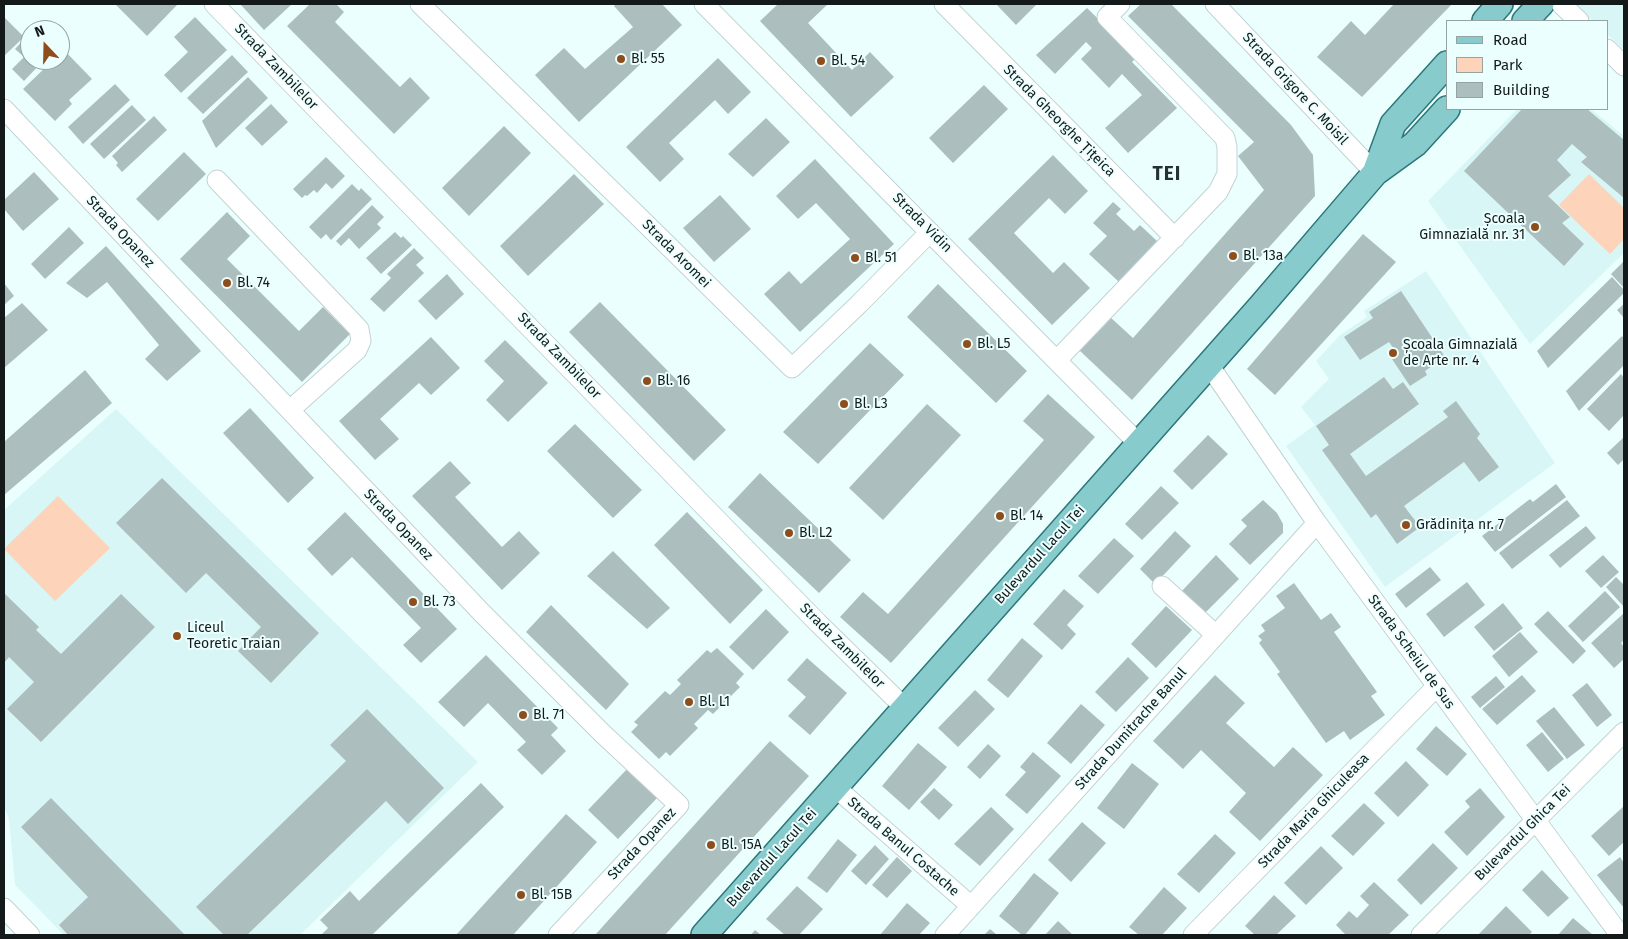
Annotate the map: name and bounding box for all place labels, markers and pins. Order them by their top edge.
place label: Bl. 55 [631,51,665,67]
marker: Bl. 55 [615,53,627,65]
place label: Bl. 54 [831,53,865,69]
marker: Bl. 54 [815,55,827,67]
place label: Școala Gimnazială nr. 31 [1419,211,1525,243]
marker: Școala Gimnazială nr. 31 [1529,221,1541,233]
place label: Bl. 13a [1243,248,1283,264]
place label: Bl. 51 [865,250,897,266]
marker: Bl. 13a [1227,250,1239,262]
marker: Bl. 51 [849,252,861,264]
place label: Bl. 74 [237,275,270,291]
marker: Bl. 74 [221,277,233,289]
place label: Bl. L5 [977,336,1011,352]
place label: Școala Gimnazială de Arte nr. 4 [1403,337,1518,370]
marker: Bl. L5 [961,338,973,350]
marker: Școala Gimnazială de Arte nr. 4 [1387,347,1399,359]
place label: Bl. 16 [657,373,690,389]
marker: Bl. 16 [641,375,653,387]
place label: Bl. L3 [854,396,888,412]
marker: Bl. L3 [838,398,850,410]
place label: Bl. 14 [1010,508,1043,524]
marker: Bl. 14 [994,510,1006,522]
place label: Grădinița nr. 7 [1416,517,1504,533]
marker: Grădinița nr. 7 [1400,519,1412,531]
place label: Bl. L2 [799,525,832,541]
marker: Bl. L2 [783,527,795,539]
place label: Bl. 73 [423,594,456,610]
marker: Bl. 73 [407,596,419,608]
place label: Liceul Teoretic Traian [187,620,280,652]
marker: Liceul Teoretic Traian [171,630,183,642]
place label: Bl. L1 [699,694,730,710]
marker: Bl. L1 [683,696,695,708]
place label: Bl. 71 [533,707,565,723]
marker: Bl. 71 [517,709,529,721]
place label: Bl. 15A [721,837,762,853]
marker: Bl. 15A [705,839,717,851]
place label: Bl. 15B [531,887,572,903]
marker: Bl. 15B [515,889,527,901]

